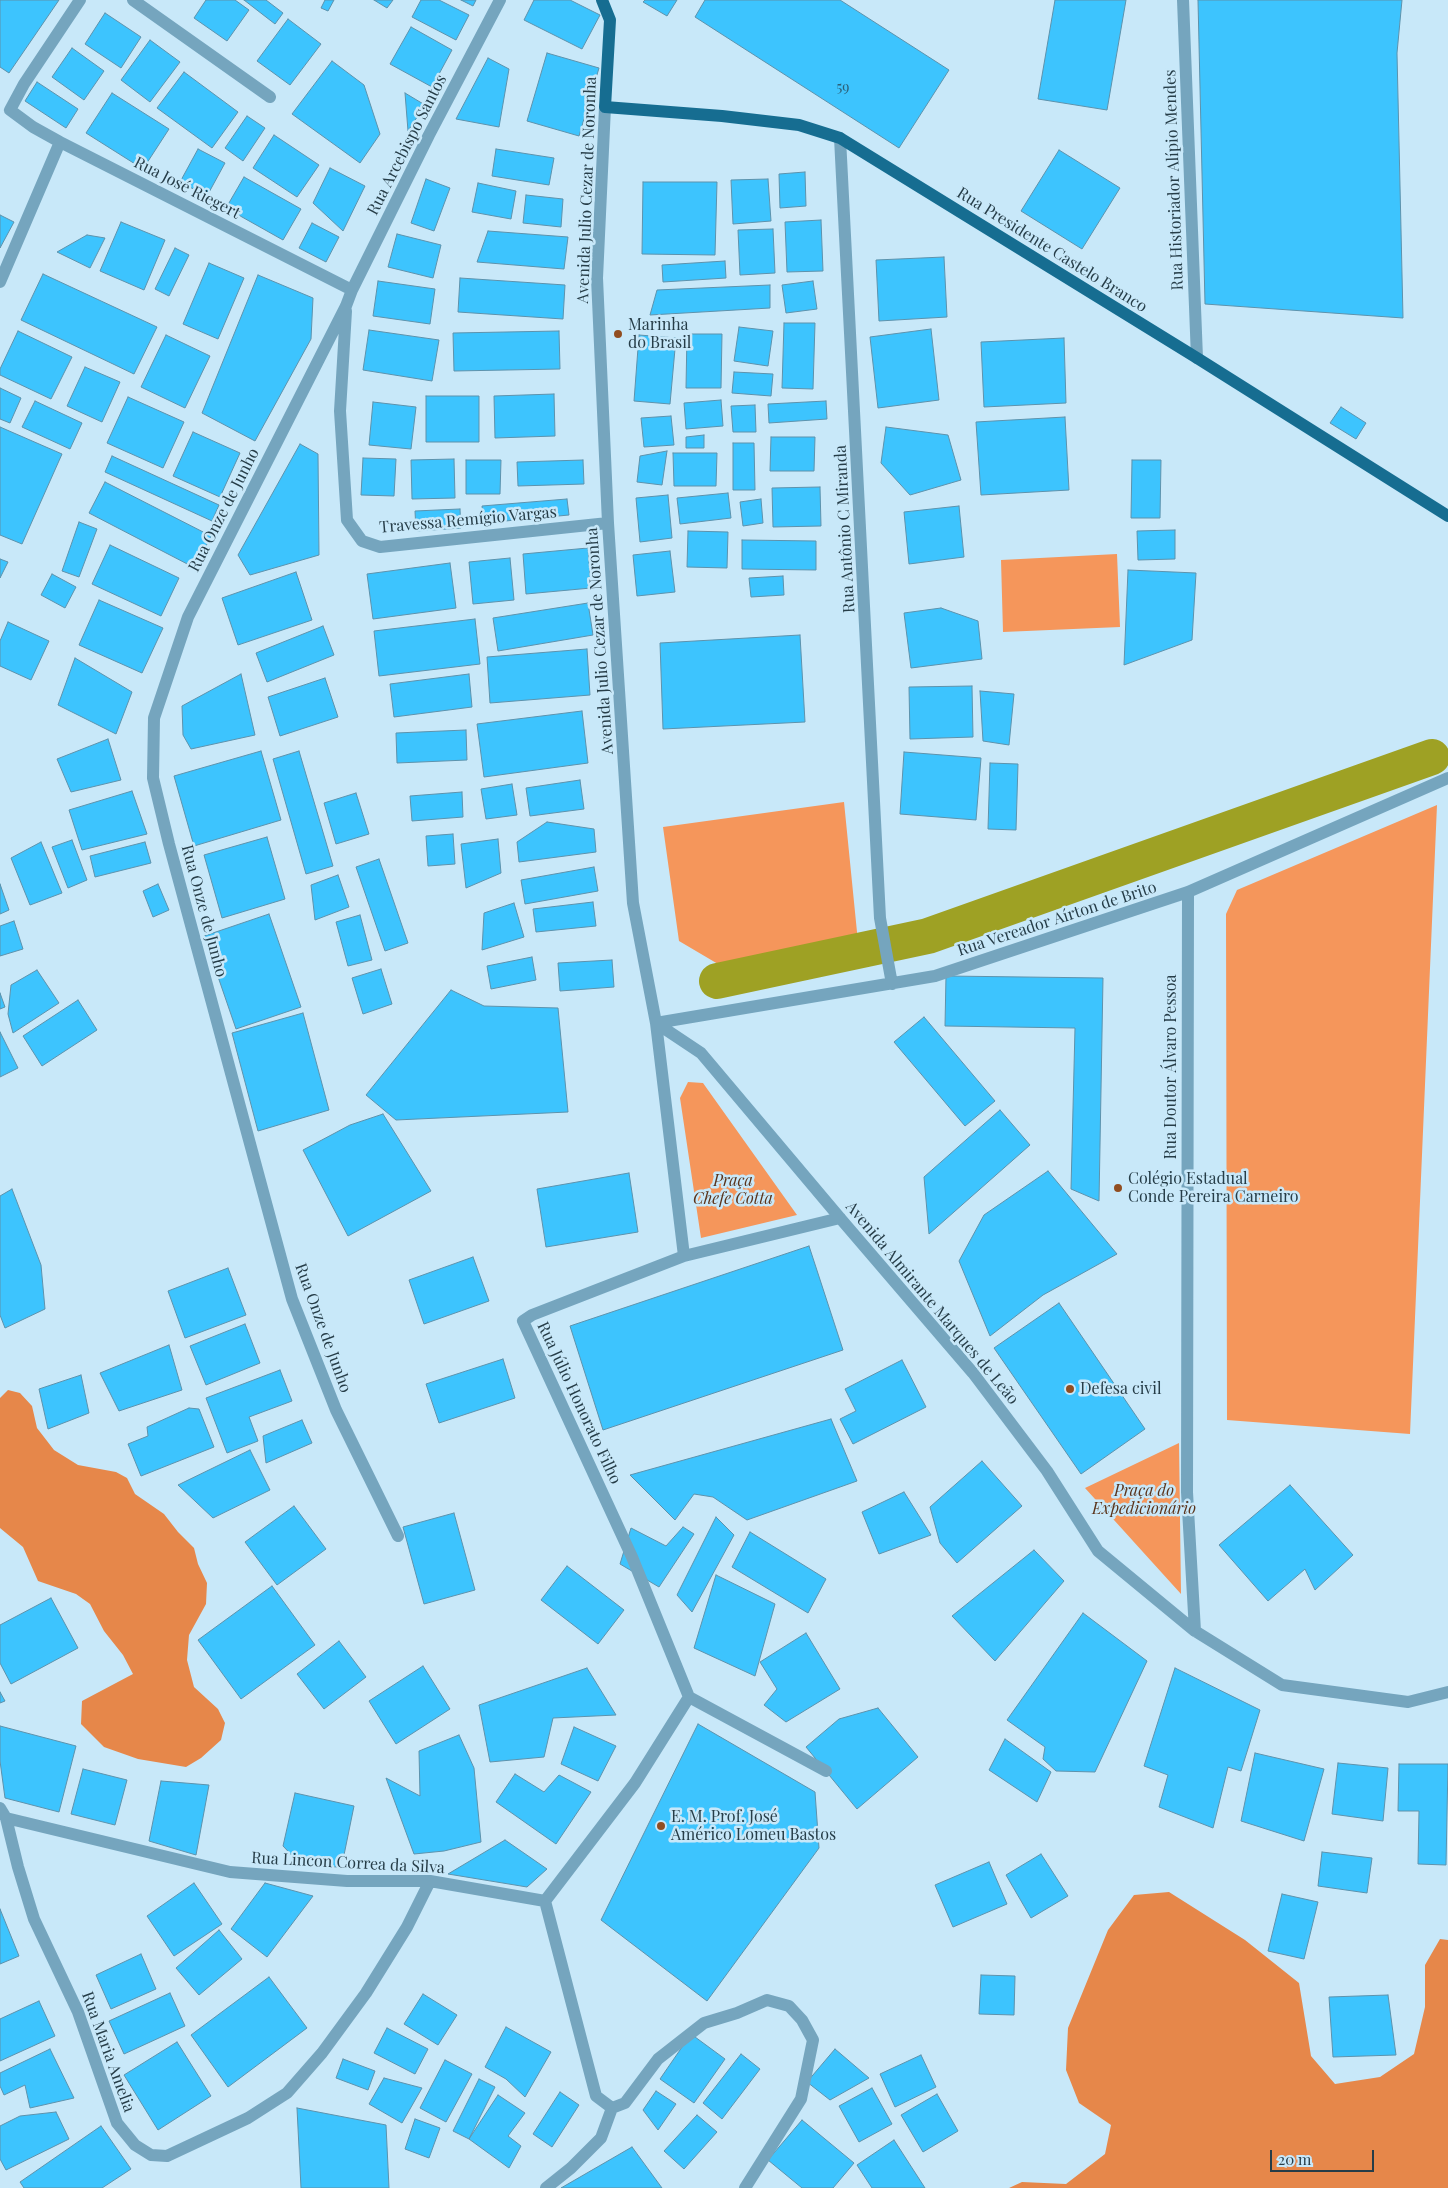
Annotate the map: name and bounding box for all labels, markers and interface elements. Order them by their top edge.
street label: Rua Historiador Alípio Mendes [1161,69,1187,291]
street label: Rua Arcebispo Santos [363,72,451,218]
street label: Avenida Julio Cezar de Noronha [573,76,601,304]
house number: 59 [837,80,849,96]
street label: Rua José Riegert [131,153,243,223]
street label: Rua Presidente Castelo Branco [953,183,1151,317]
place label: Marinha do Brasil [628,315,691,353]
marker: Marinha do Brasil [612,328,624,340]
street label: Rua Onze de Junho [185,445,263,575]
street label: Rua Antônio C Miranda [831,445,859,613]
street label: Travessa Remígio Vargas [379,503,557,537]
street label: Avenida Julio Cezar de Noronha [583,527,617,755]
street label: Rua Onze de Junho [177,843,231,979]
street label: Rua Vereador Aírton de Brito [955,878,1159,960]
street label: Rua Doutor Álvaro Pessoa [1161,974,1181,1160]
place label: Colégio Estadual Conde Pereira Carneiro [1128,1169,1299,1207]
park label: Praça Chefe Cotta [693,1171,773,1209]
marker: Colégio Estadual Conde Pereira Carneiro [1112,1182,1124,1194]
street label: Avenida Almirante Marques de Leão [841,1198,1023,1408]
street label: Rua Onze de Junho [291,1261,355,1395]
street label: Rua Júlio Honorato Filho [533,1319,625,1487]
place label: Defesa civil [1080,1379,1161,1399]
marker: Defesa civil [1064,1383,1076,1395]
park label: Praça do Expedicionário [1092,1481,1196,1519]
place label: E. M. Prof. José Américo Lomeu Bastos [671,1807,836,1845]
marker: E. M. Prof. José Américo Lomeu Bastos [655,1820,667,1832]
street label: Rua Lincon Correa da Silva [251,1848,445,1878]
street label: Rua Maria Amelia [77,1989,139,2115]
scale bar [1273,2140,1377,2172]
text: 20 m [1278,2149,1311,2169]

